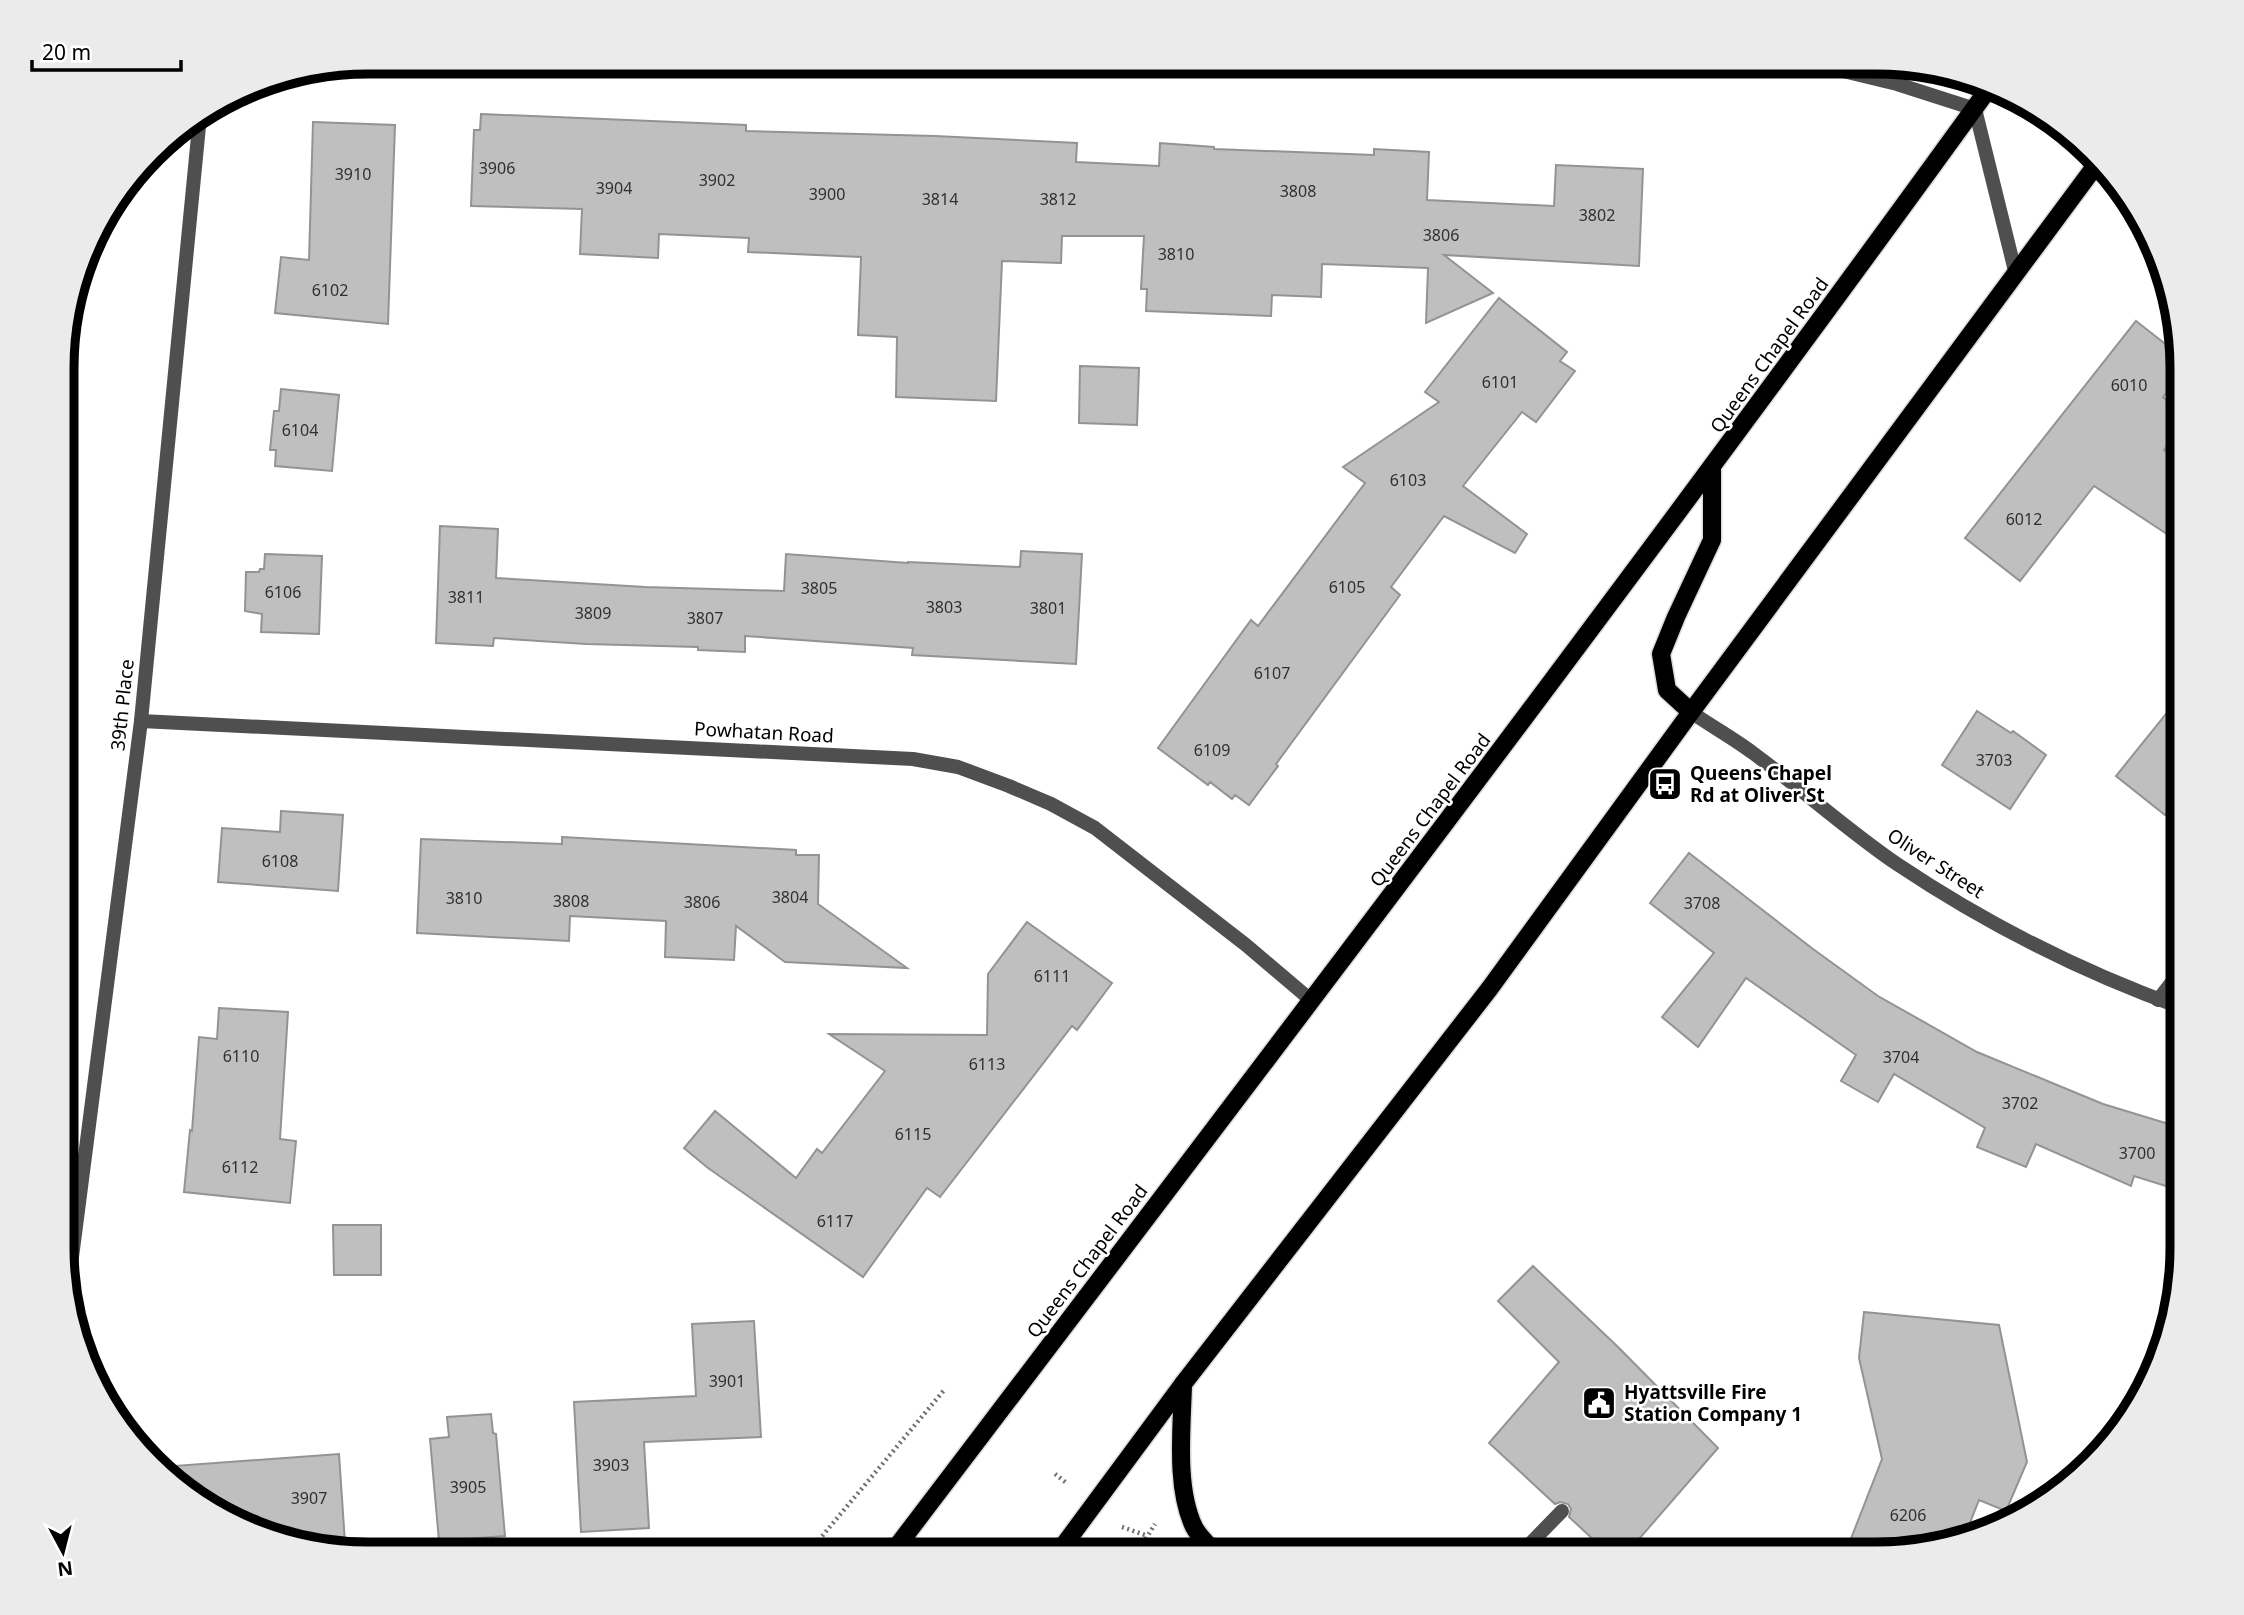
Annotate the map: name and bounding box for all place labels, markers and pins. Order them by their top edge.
place label: Queens Chapel Rd at Oliver St [1690,760,1832,808]
bus stop icon: Queens Chapel Rd at Oliver St [1646,765,1684,803]
place label: Hyattsville Fire Station Company 1 [1624,1379,1802,1427]
public building icon: Hyattsville Fire Station Company 1 [1580,1384,1618,1422]

